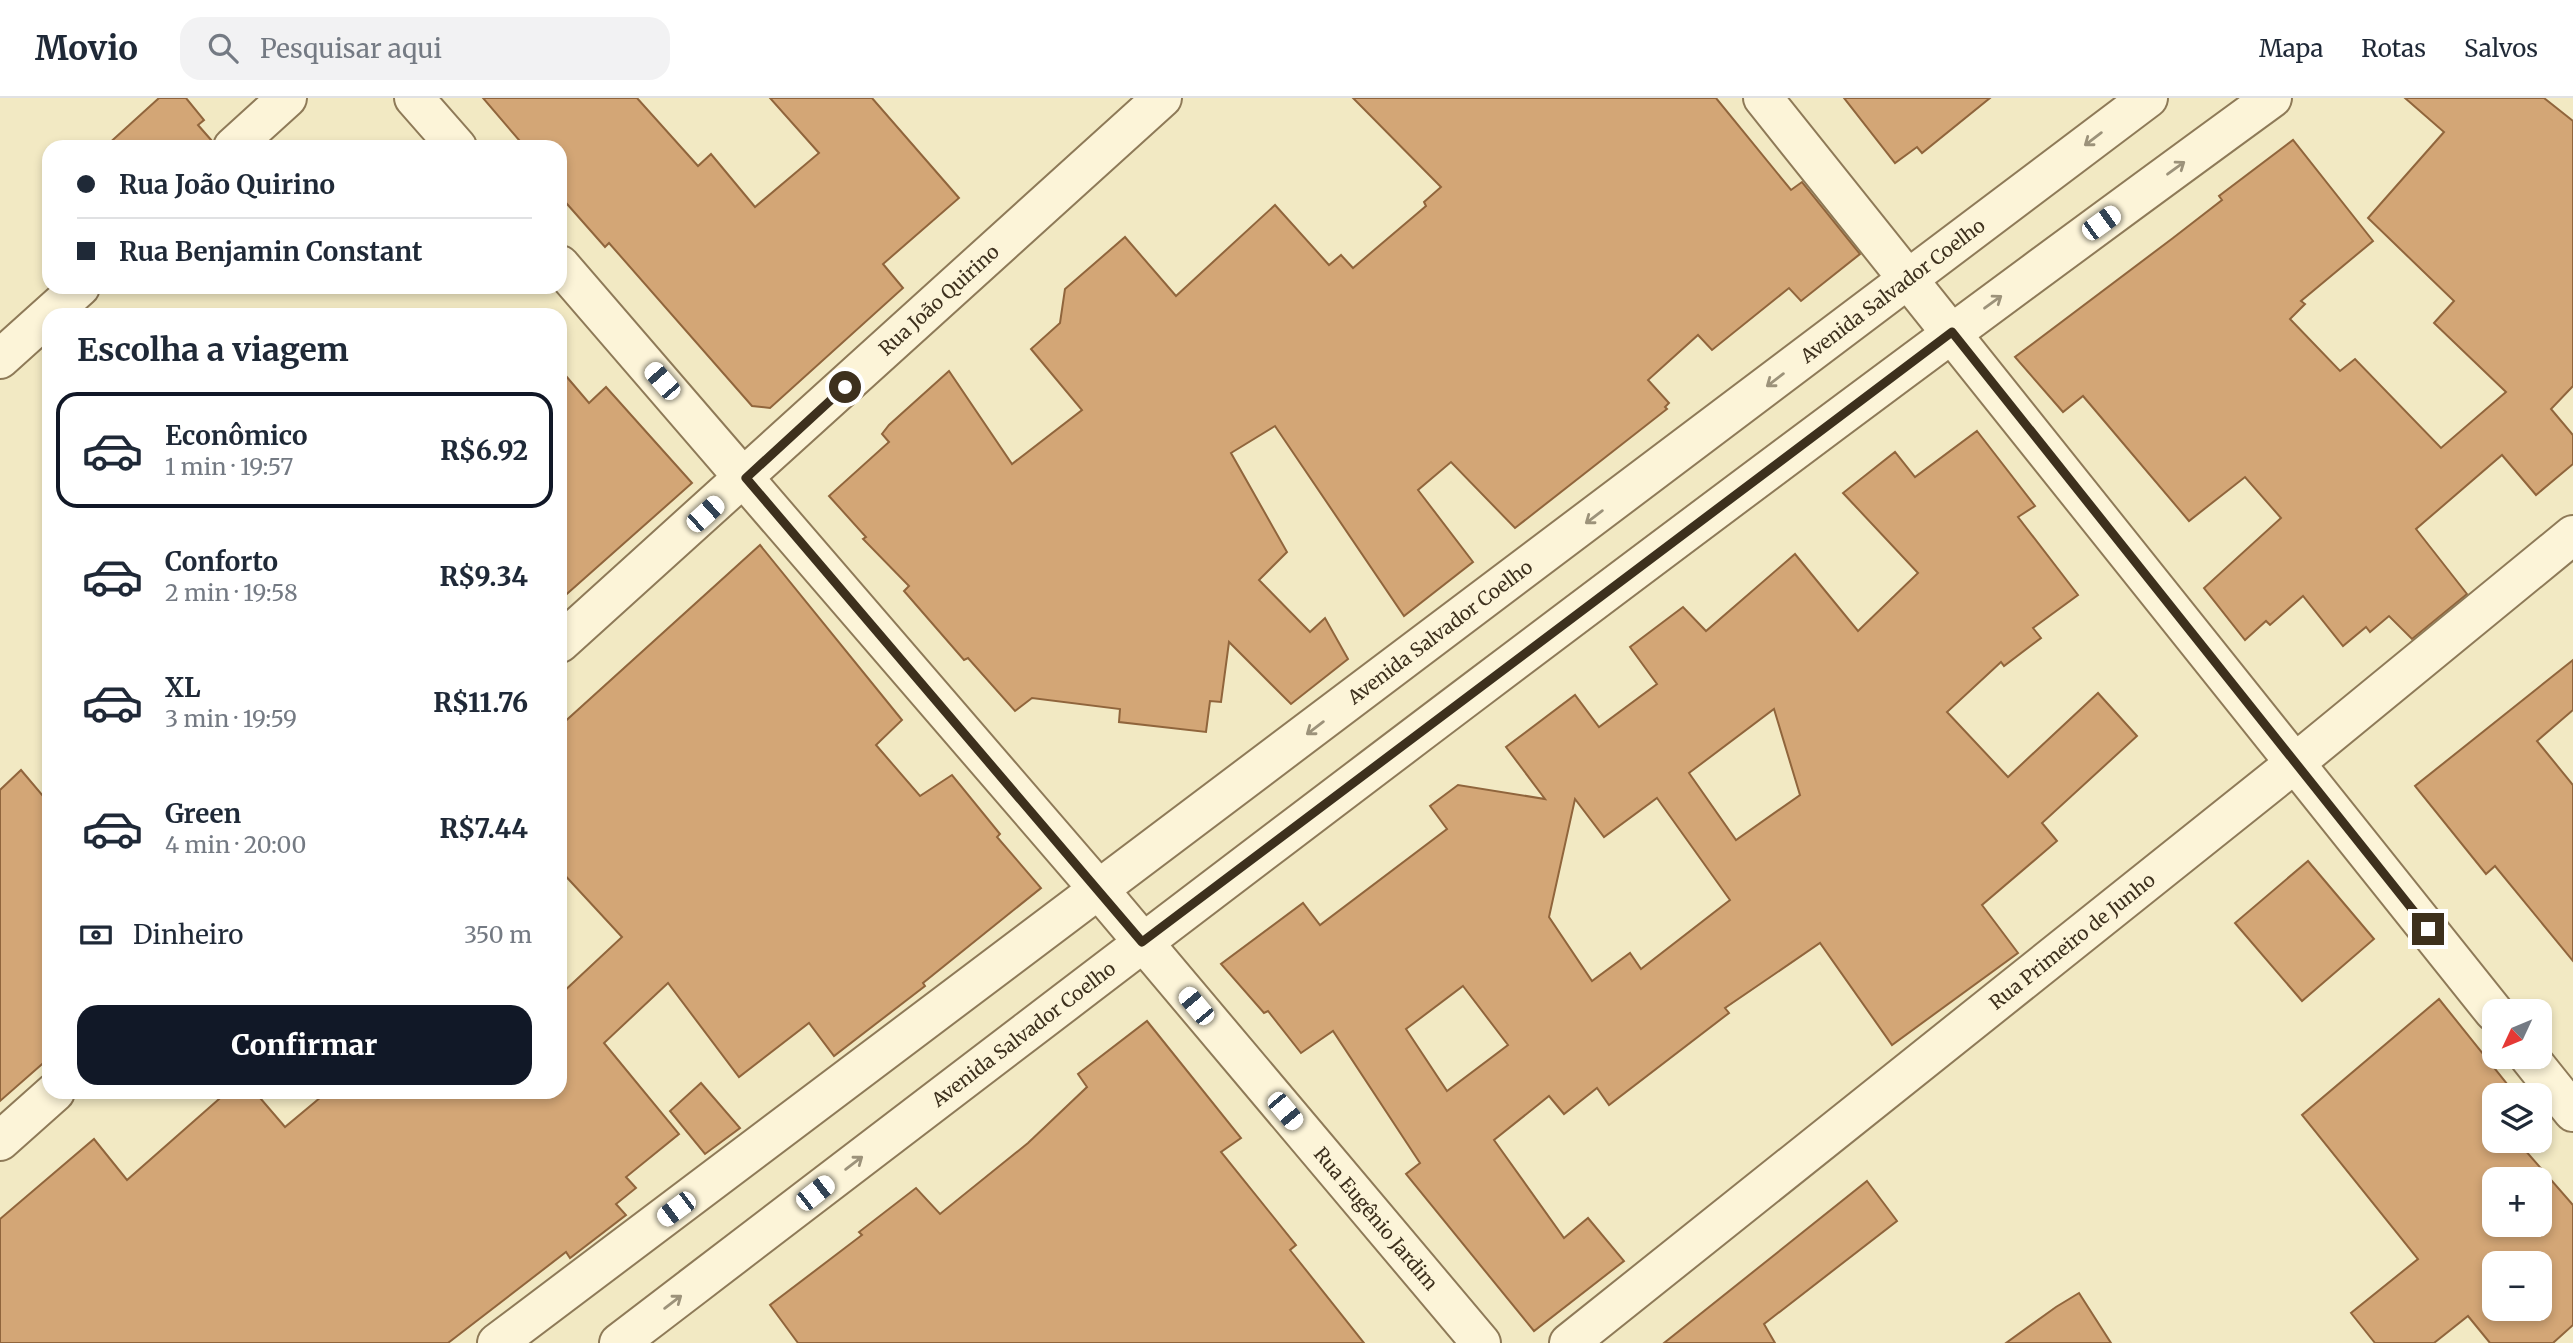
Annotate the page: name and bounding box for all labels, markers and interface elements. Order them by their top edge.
search box [180,17,670,80]
text: Movio [35,28,138,69]
icon: search [204,29,242,67]
text: Pesquisar aqui [260,32,442,65]
text: Mapa [2259,33,2323,64]
text: Rotas [2361,33,2426,64]
text: Salvos [2464,33,2538,64]
one-way arrow [2084,131,2103,146]
one-way arrow [2167,161,2186,176]
text: Rua João Quirino [119,168,335,201]
car [2078,202,2125,244]
street label: Avenida Salvador Coelho [1795,213,1990,369]
text: Rua Benjamin Constant [119,235,422,268]
street label: Rua João Quirino [874,240,1004,361]
one-way arrow [1983,295,2002,310]
text: Escolha a viagem [77,330,349,370]
car [641,358,684,404]
route start [829,371,861,403]
one-way arrow [1766,372,1785,387]
icon: car [81,419,144,482]
text: Econômico [165,419,308,452]
text: R$6.92 [440,434,528,467]
text: 1 min · 19:57 [165,452,293,481]
car [683,492,728,536]
one-way arrow [1584,509,1603,524]
icon: car [81,545,144,608]
text: Conforto [165,545,278,578]
street label: Avenida Salvador Coelho [1342,555,1537,710]
text: R$9.34 [440,560,528,593]
text: 2 min · 19:58 [165,578,298,607]
icon: car [81,671,144,734]
text: XL [165,671,201,704]
text: R$11.76 [433,686,528,719]
text: 3 min · 19:59 [165,704,297,733]
one-way arrow [1306,721,1325,736]
icon: car [81,797,144,860]
text: Green [165,797,241,830]
text: R$7.44 [440,812,528,845]
text: 4 min · 20:00 [165,830,306,859]
street label: Rua Primeiro de Junho [1984,868,2160,1015]
route end [2412,913,2444,945]
icon: cash [77,916,115,954]
text: Dinheiro [133,918,243,951]
text: 350 m [464,920,532,949]
street label: Avenida Salvador Coelho [926,956,1120,1112]
car [1175,983,1218,1029]
north arrow [2482,999,2552,1069]
map controls [2482,999,2552,1321]
button: Confirmar [77,1005,532,1085]
button: layers [2482,1083,2552,1153]
car [1264,1088,1307,1134]
street label: Rua Eugênio Jardim [1309,1142,1443,1295]
one-way arrow [844,1156,862,1171]
button: + [2482,1167,2552,1237]
car [792,1172,839,1214]
car [653,1188,700,1230]
button: − [2482,1251,2552,1321]
one-way arrow [663,1294,682,1309]

